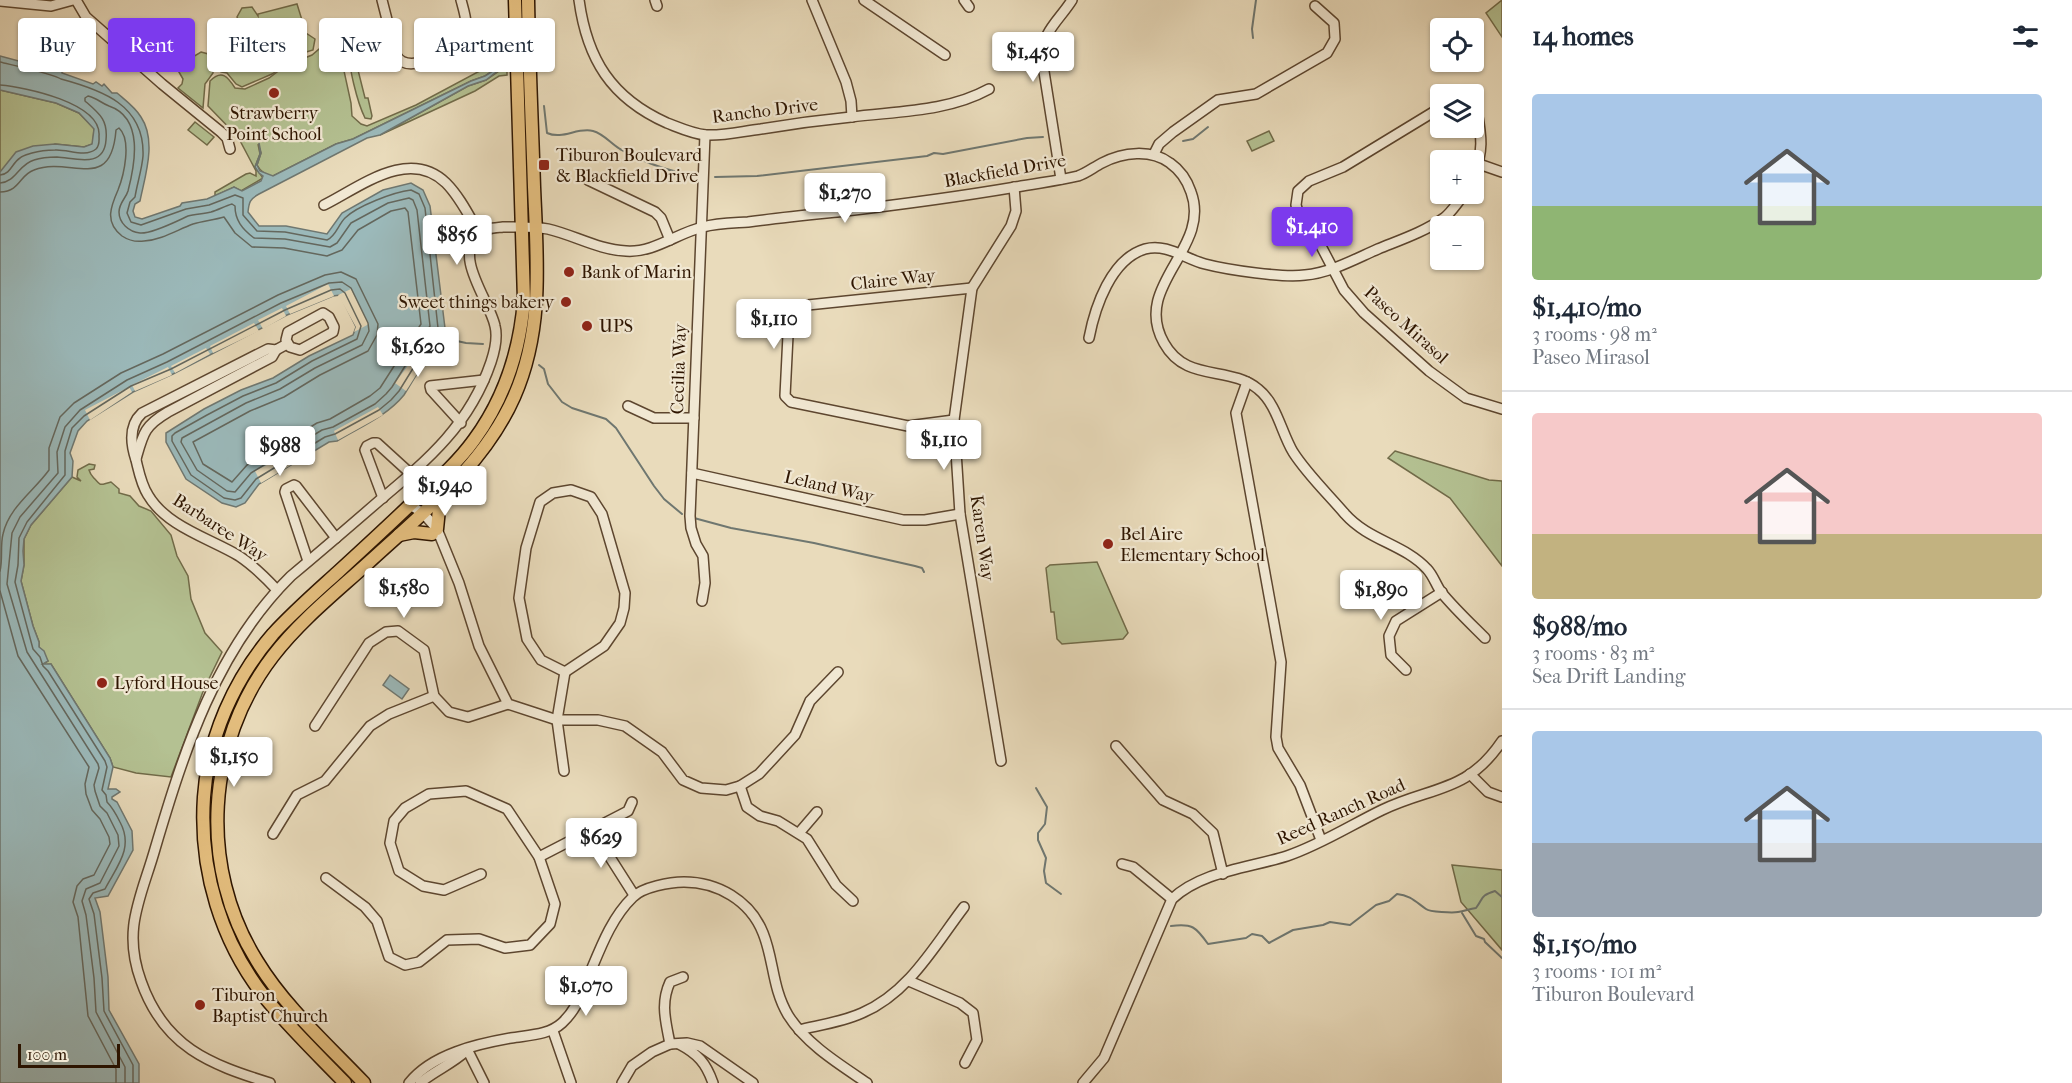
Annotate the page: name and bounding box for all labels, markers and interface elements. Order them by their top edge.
chip: Buy [18,18,96,72]
chip: Rent [108,18,195,72]
chip: Filters [207,18,307,72]
chip: New [319,18,402,72]
chip: Apartment [414,18,555,72]
map controls [1430,18,1484,270]
button: locate [1430,18,1484,72]
icon: filters [2009,20,2042,53]
text: 14 homes [1532,21,1634,52]
pin: $1,450 [984,32,1082,83]
text: $1,450 [1006,40,1060,63]
button: layers [1430,84,1484,138]
marker: Strawberry Point School [267,86,281,100]
street label: Rancho Drive [711,94,819,128]
place label: Strawberry Point School [226,103,322,145]
icon: home [1733,133,1841,241]
place label: Tiburon Boulevard & Blackfield Drive [556,145,702,187]
street label: Blackfield Drive [942,150,1068,192]
button: + [1430,150,1484,204]
marker: Tiburon Boulevard & Blackfield Drive [537,158,551,172]
pin: $1,270 [796,173,894,224]
text: $1,270 [818,181,872,204]
pin: $1,410 [1263,207,1361,258]
pin: $856 [421,215,493,266]
text: $1,410 [1286,215,1338,238]
button: − [1430,216,1484,270]
text: $856 [437,223,477,246]
place label: Bank of Marin [581,262,692,283]
marker: Bank of Marin [562,265,576,279]
street label: Claire Way [850,265,938,295]
street label: Paseo Mirasol [1360,282,1452,368]
place label: Sweet things bakery [399,292,555,313]
text: $1,410/mo [1532,292,1642,323]
marker: Sweet things bakery [559,295,573,309]
pin: $1,110 [725,299,823,350]
text: $1,110 [750,307,798,330]
place label: UPS [599,316,633,337]
marker: UPS [580,319,594,333]
street label: Cecilia Way [667,322,691,415]
text: 3 rooms · 98 m² [1532,323,1657,346]
pin: $1,620 [369,327,467,378]
text: $1,620 [391,335,445,358]
text: Paseo Mirasol [1532,346,1650,369]
pin: $1,110 [895,420,993,471]
pin: $988 [244,426,316,477]
text: $1,110 [920,428,968,451]
text: $988 [259,434,301,457]
icon: home [1733,452,1841,560]
pin: $1,940 [396,466,494,517]
street label: Leland Way [782,467,877,508]
text: $1,940 [417,474,473,497]
street label: Barbaree Way [169,490,272,567]
street label: Karen Way [966,494,999,584]
place label: Bel Aire Elementary School [1120,524,1265,566]
marker: Bel Aire Elementary School [1101,537,1115,551]
pin: $1,580 [355,568,453,619]
pin: $1,890 [1332,570,1430,621]
text: $1,580 [378,576,430,599]
text: $1,890 [1354,578,1408,601]
text: $988/mo [1532,611,1627,642]
text: 3 rooms · 83 m² [1532,642,1655,665]
text: Sea Drift Landing [1532,665,1685,688]
place label: Lyford House [114,673,219,694]
marker: Lyford House [95,676,109,690]
pin: $1,150 [185,737,283,788]
text: $1,150 [210,745,258,768]
icon: home [1733,770,1841,878]
street label: Reed Ranch Road [1274,774,1409,850]
pin: $629 [565,818,637,869]
text: $629 [580,826,622,849]
text: $1,150/mo [1532,929,1637,960]
text: 3 rooms · 101 m² [1532,960,1661,983]
pin: $1,070 [537,966,635,1017]
text: $1,070 [559,974,613,997]
text: Tiburon Boulevard [1532,983,1694,1006]
place label: Tiburon Baptist Church [212,985,328,1027]
marker: Tiburon Baptist Church [193,998,207,1012]
scale bar [18,1041,120,1068]
text: 100 m [27,1045,67,1064]

